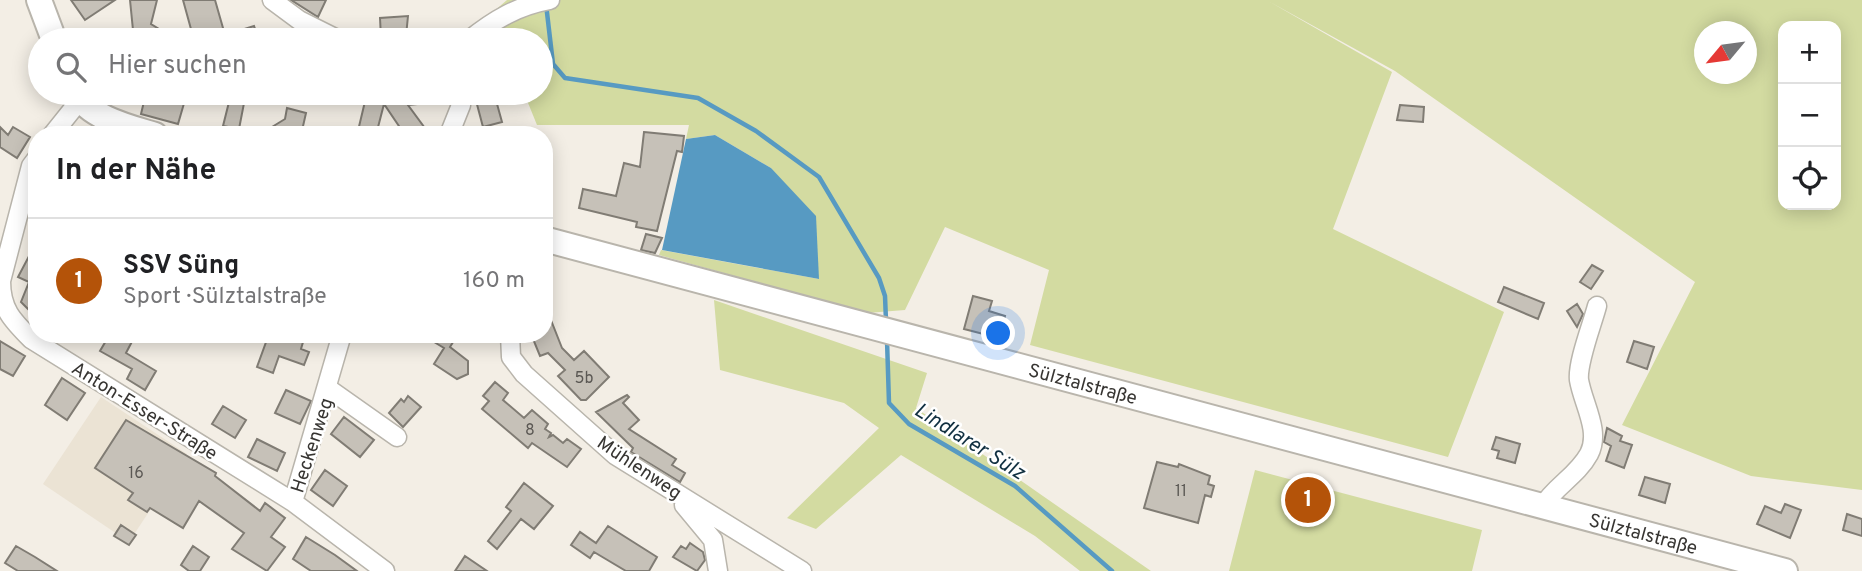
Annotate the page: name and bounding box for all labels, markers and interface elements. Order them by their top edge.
north arrow [1694,21,1757,84]
map controls [1778,21,1841,210]
button: + [1778,21,1841,84]
search box [28,28,553,105]
icon: search [52,48,90,86]
text: Hier suchen [108,50,247,83]
button: − [1778,84,1841,147]
button: locate [1778,147,1841,210]
text: In der Nähe [56,153,216,190]
text: SSV Süng [123,250,239,283]
text: 1 [74,267,84,296]
text: 160 m [463,267,525,296]
text: Sport · Sülztalstraße [123,283,327,312]
your location [981,316,1015,350]
street label: Anton-Esser-Straße [66,357,221,466]
street label: Sülztalstraße [1026,359,1140,411]
house number: 5b [575,369,593,389]
street label: Heckenweg [286,395,340,496]
water label: Lindlarer Sülz [909,397,1030,487]
house number: 8 [525,421,535,441]
street label: Mühlenweg [592,432,686,506]
house number: 16 [128,464,144,484]
pin: 1 [1285,474,1331,526]
house number: 11 [1175,482,1187,502]
street label: Sülztalstraße [1586,509,1700,561]

